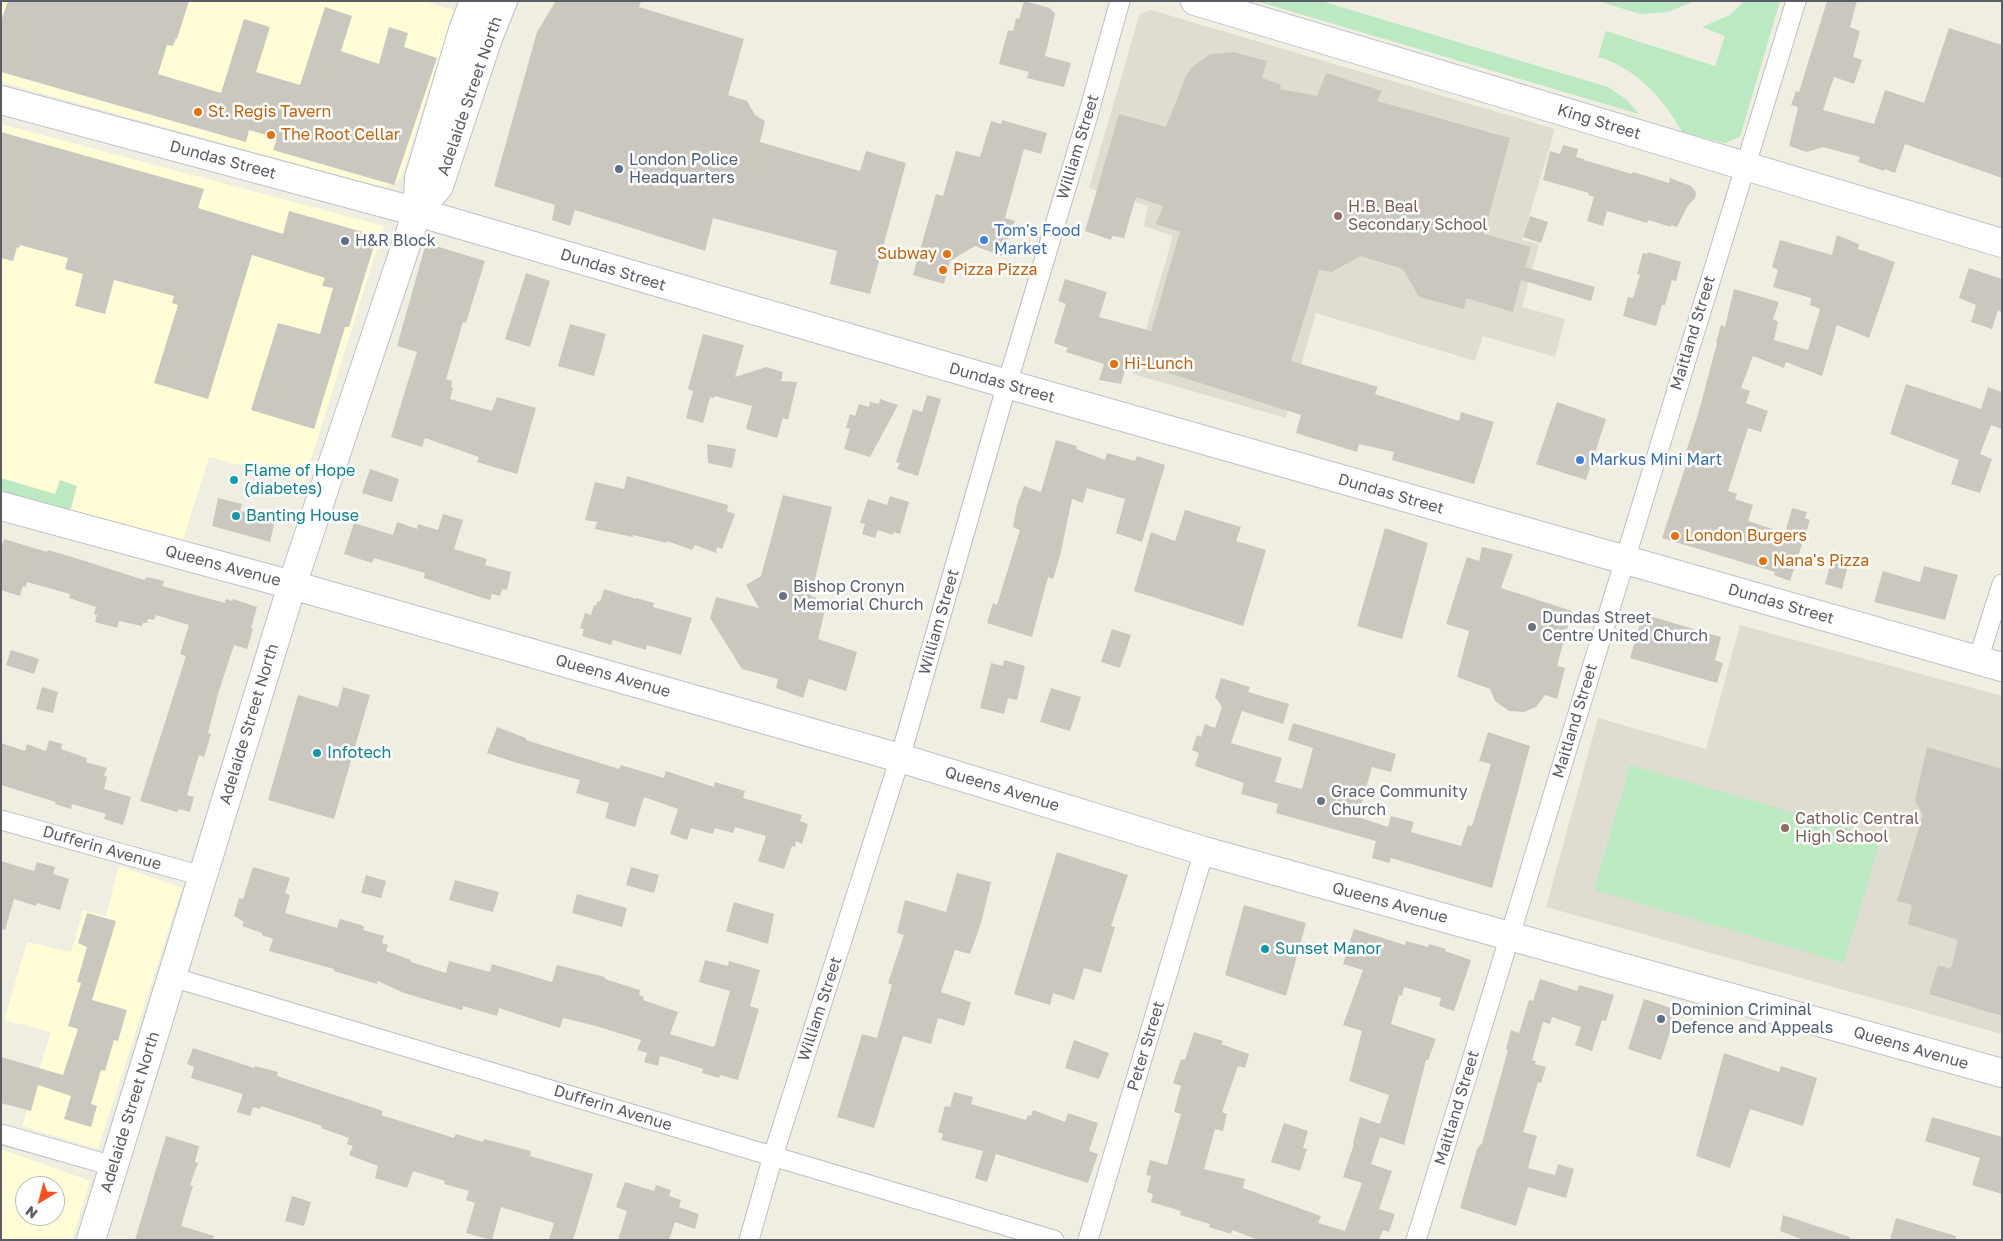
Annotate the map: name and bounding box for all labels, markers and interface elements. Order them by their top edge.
street label: Adelaide Street North [434,14,506,178]
street label: William Street [1053,92,1103,202]
street label: King Street [1555,100,1643,144]
place label: St. Regis Tavern [208,102,331,122]
marker: St. Regis Tavern [192,106,204,118]
place label: The Root Cellar [281,125,400,145]
marker: The Root Cellar [265,129,277,141]
street label: Dundas Street [168,137,278,183]
place label: London Police Headquarters [629,150,738,188]
marker: London Police Headquarters [613,163,625,175]
place label: H.B. Beal Secondary School [1348,197,1487,235]
marker: H.B. Beal Secondary School [1332,210,1344,222]
place label: Tom's Food Market [994,221,1080,259]
place label: H&R Block [355,231,436,251]
marker: Tom's Food Market [978,234,990,246]
marker: H&R Block [339,235,351,247]
place label: Subway [877,244,937,264]
street label: Dundas Street [558,245,668,295]
marker: Subway [941,248,953,260]
place label: Pizza Pizza [953,260,1038,280]
marker: Pizza Pizza [937,264,949,276]
street label: Maitland Street [1666,273,1720,393]
place label: Hi-Lunch [1124,354,1193,374]
marker: Hi-Lunch [1108,358,1120,370]
street label: Dundas Street [947,359,1057,407]
place label: Markus Mini Mart [1590,450,1722,470]
marker: Markus Mini Mart [1574,454,1586,466]
place label: Flame of Hope (diabetes) [244,461,355,499]
street label: Dundas Street [1336,470,1446,518]
marker: Flame of Hope (diabetes) [228,474,240,486]
place label: Banting House [246,506,359,526]
marker: Banting House [230,510,242,522]
place label: London Burgers [1685,526,1807,546]
marker: London Burgers [1669,530,1681,542]
street label: Queens Avenue [163,541,283,591]
place label: Nana's Pizza [1773,551,1869,571]
marker: Nana's Pizza [1757,555,1769,567]
street label: William Street [915,567,963,677]
place label: Bishop Cronyn Memorial Church [793,577,924,615]
street label: Dundas Street [1726,580,1836,628]
marker: Bishop Cronyn Memorial Church [777,590,789,602]
place label: Dundas Street Centre United Church [1542,608,1708,646]
marker: Dundas Street Centre United Church [1526,621,1538,633]
street label: Adelaide Street North [215,641,283,807]
street label: Queens Avenue [553,650,673,702]
street label: Maitland Street [1548,661,1602,781]
place label: Infotech [327,743,391,763]
marker: Infotech [311,747,323,759]
street label: Queens Avenue [942,762,1062,816]
place label: Grace Community Church [1331,782,1468,820]
marker: Grace Community Church [1315,795,1327,807]
place label: Catholic Central High School [1795,809,1919,847]
street label: Dufferin Avenue [40,822,164,874]
marker: Catholic Central High School [1779,822,1791,834]
street label: Queens Avenue [1330,878,1450,928]
place label: Sunset Manor [1275,939,1381,959]
marker: Sunset Manor [1259,943,1271,955]
street label: William Street [794,954,846,1064]
street label: Peter Street [1123,999,1169,1093]
place label: Dominion Criminal Defence and Appeals [1671,1000,1833,1038]
marker: Dominion Criminal Defence and Appeals [1655,1013,1667,1025]
street label: Queens Avenue [1851,1022,1971,1074]
street label: Adelaide Street North [96,1029,164,1195]
street label: Maitland Street [1430,1048,1484,1168]
street label: Dufferin Avenue [552,1081,674,1135]
north arrow [15,1176,65,1226]
text: N [22,1203,41,1223]

